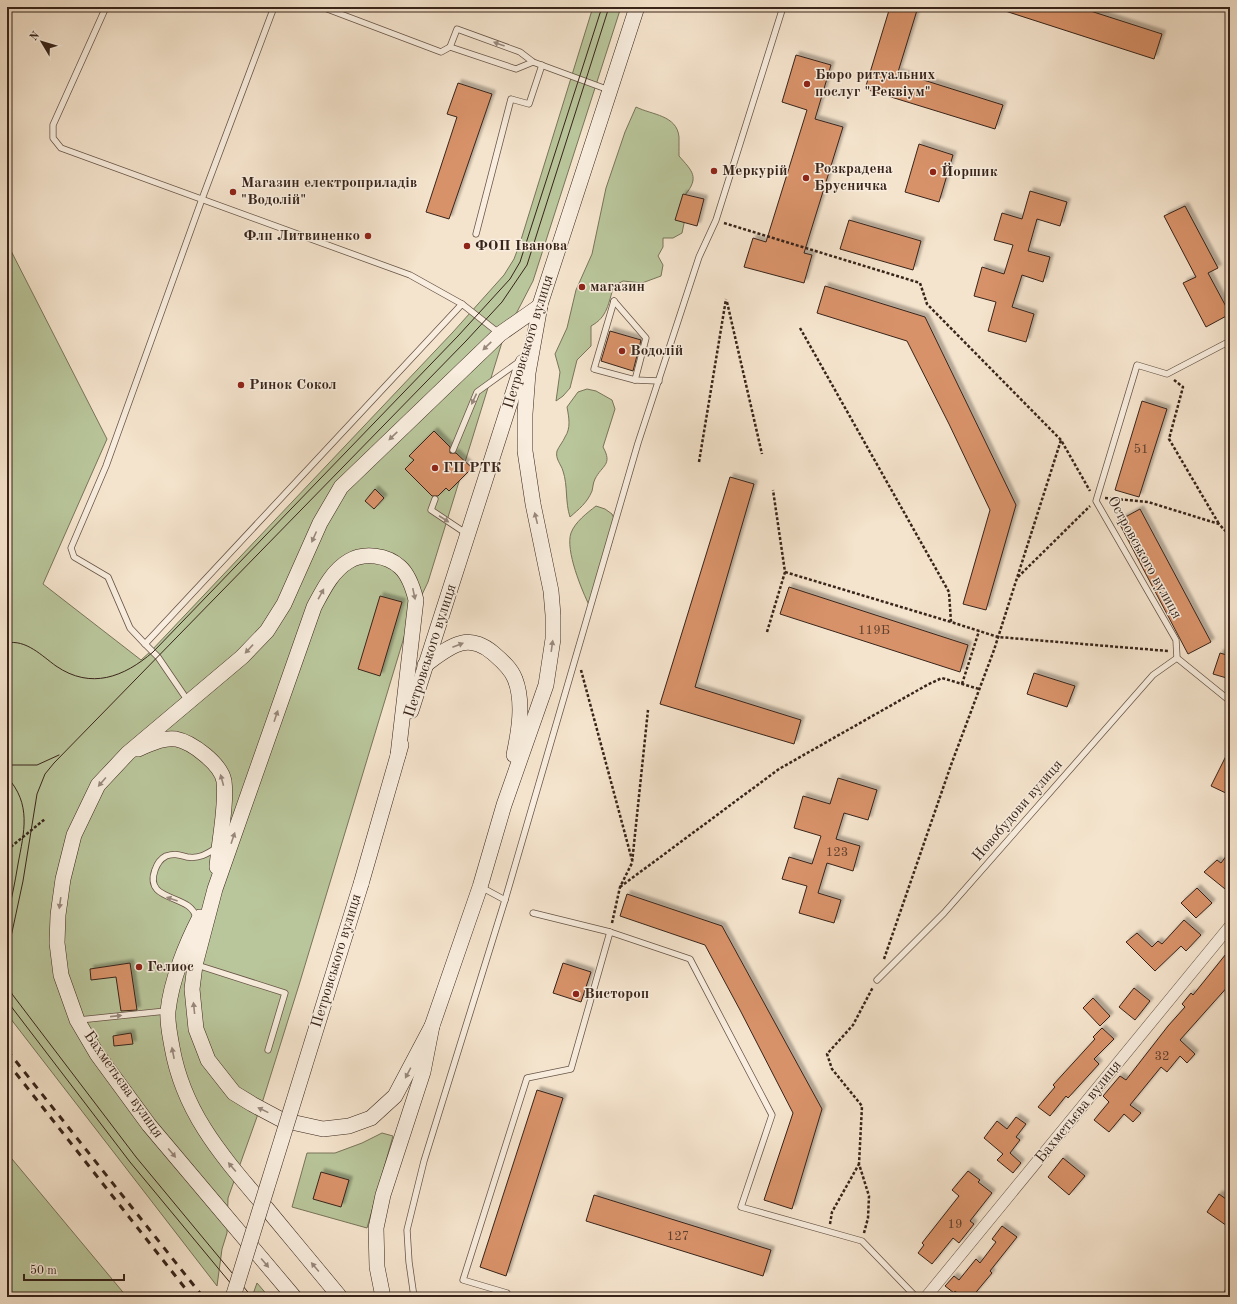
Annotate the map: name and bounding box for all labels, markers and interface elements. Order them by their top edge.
north arrow [22,22,62,62]
text: N [28,30,43,43]
one-way arrow [492,41,504,47]
place label: Бюро ритуальних послуг "Реквіум" [815,68,935,100]
marker: Бюро ритуальних послуг "Реквіум" [802,79,812,89]
place label: Розкрадена Брусничка [814,162,893,194]
place label: Йоршик [941,162,998,180]
place label: Меркурій [722,164,788,179]
marker: Меркурій [709,166,719,176]
marker: Йоршик [928,167,938,177]
marker: Розкрадена Брусничка [801,173,811,183]
place label: Магазин електроприладів "Водолій" [241,176,417,208]
marker: Магазин електроприладів "Водолій" [228,187,238,197]
place label: Флп Литвиненко [244,229,360,244]
marker: Флп Литвиненко [363,231,373,241]
place label: ФОП Іванова [475,239,568,254]
marker: ФОП Іванова [462,241,472,251]
street label: Петровського вулиця [501,273,557,411]
place label: магазин [590,280,645,295]
marker: магазин [577,282,587,292]
one-way arrow [482,341,492,351]
place label: Водолій [630,344,683,359]
marker: Водолій [617,346,627,356]
place label: Ринок Сокол [249,378,337,393]
marker: Ринок Сокол [236,380,246,390]
one-way arrow [470,394,476,406]
one-way arrow [388,431,398,441]
house number: 51 [1133,443,1149,456]
place label: ГП РТК [443,461,501,476]
marker: ГП РТК [430,463,440,473]
street label: Островського вулиця [1104,494,1184,622]
one-way arrow [533,512,539,524]
one-way arrow [438,516,450,523]
one-way arrow [311,532,317,543]
street label: Петровського вулиця [402,582,460,720]
one-way arrow [317,588,324,600]
one-way arrow [412,588,418,600]
house number: 119Б [858,624,890,637]
one-way arrow [549,640,555,653]
one-way arrow [453,642,465,648]
one-way arrow [245,644,254,654]
one-way arrow [273,709,279,721]
street label: Новобудови вулиця [970,757,1066,865]
one-way arrow [219,774,225,786]
one-way arrow [97,777,106,787]
one-way arrow [230,832,236,844]
house number: 123 [826,846,848,859]
street label: Петровського вулиця [309,892,365,1030]
one-way arrow [166,896,178,902]
one-way arrow [56,897,63,909]
place label: Гелиос [147,960,194,975]
marker: Гелиос [134,962,144,972]
place label: Вистороп [584,987,649,1002]
marker: Вистороп [571,989,581,999]
one-way arrow [191,1002,197,1014]
one-way arrow [110,1013,122,1019]
street label: Бахметьєва вулиця [80,1029,166,1141]
one-way arrow [170,1047,176,1059]
house number: 32 [1154,1050,1170,1063]
street label: Бахметьєва вулиця [1033,1058,1125,1166]
one-way arrow [404,1067,411,1078]
one-way arrow [257,1107,269,1113]
one-way arrow [168,1148,177,1159]
one-way arrow [228,1162,237,1173]
house number: 19 [947,1218,963,1231]
house number: 127 [667,1230,689,1243]
scale bar [24,1256,124,1282]
one-way arrow [261,1258,270,1269]
one-way arrow [311,1262,320,1272]
text: 50 m [30,1264,57,1277]

